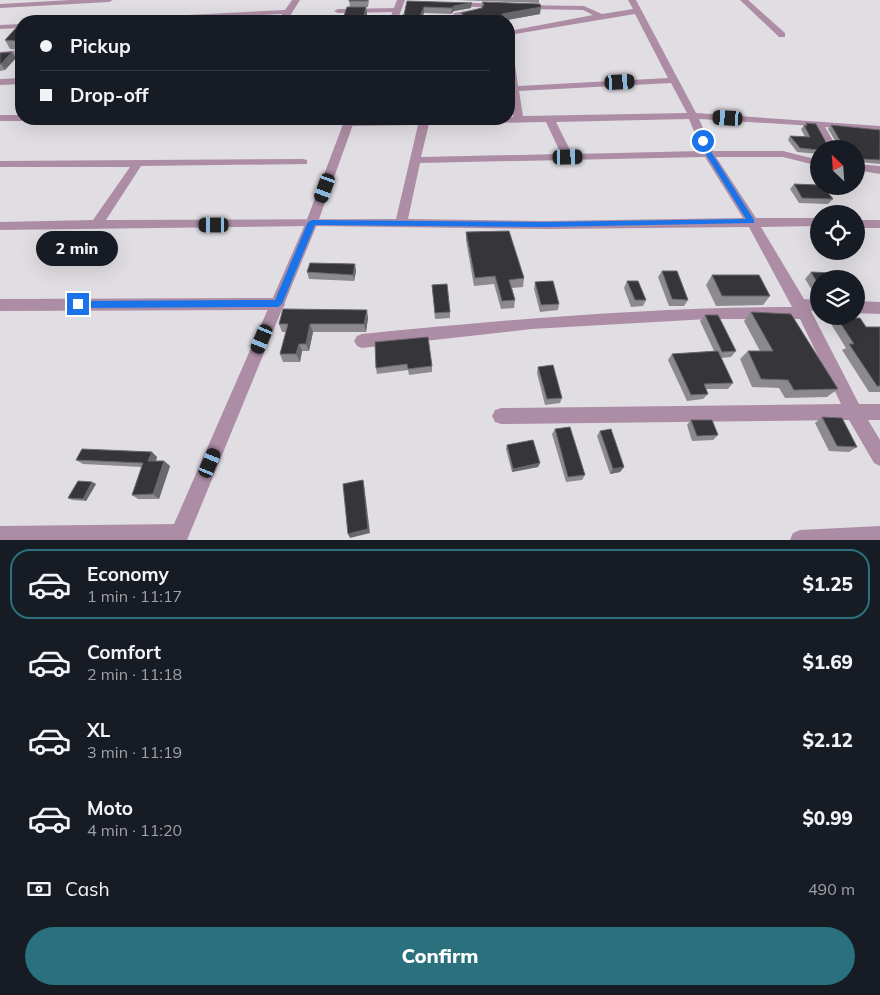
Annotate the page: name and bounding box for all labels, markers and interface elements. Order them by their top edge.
text: Pickup [70,34,131,58]
car [604,74,635,90]
text: Drop-off [70,83,148,107]
car [712,110,743,126]
route start [692,130,714,152]
north arrow [810,140,865,195]
map controls [810,140,865,325]
car [552,149,583,165]
car [312,171,337,205]
button: locate [810,205,865,260]
car [199,218,229,233]
callout: 2 min [37,232,119,266]
text: 2 min [56,238,98,258]
button: layers [810,270,865,325]
route end [67,293,89,315]
car [249,322,274,356]
car [197,446,222,480]
icon: car [27,562,72,607]
text: Economy [87,562,169,586]
text: $1.25 [802,572,853,596]
text: 1 min · 11:17 [87,586,182,606]
icon: car [27,640,72,685]
text: Comfort [87,640,161,664]
text: $1.69 [802,650,853,674]
text: 2 min · 11:18 [87,664,182,684]
icon: car [27,718,72,763]
text: XL [87,718,110,742]
text: $2.12 [802,728,853,752]
text: 3 min · 11:19 [87,742,182,762]
icon: car [27,796,72,841]
text: Moto [87,796,133,820]
text: $0.99 [802,806,853,830]
text: 4 min · 11:20 [87,820,182,840]
icon: cash [25,875,53,903]
text: Cash [65,877,110,901]
text: 490 m [808,879,855,899]
button: Confirm [25,927,855,985]

